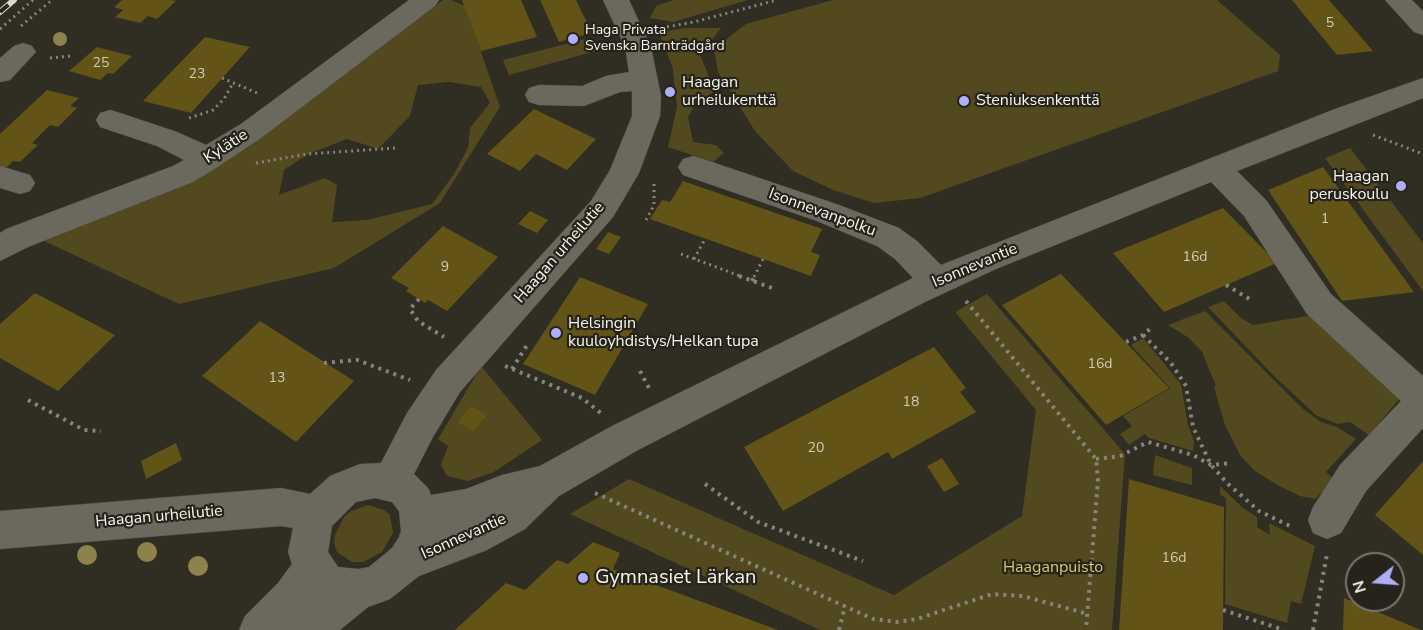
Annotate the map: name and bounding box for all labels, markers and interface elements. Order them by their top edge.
house number: 5 [1326,16,1334,32]
place label: Haga Privata Svenska Barnträdgård [585,23,725,56]
marker: Haga Privata Svenska Barnträdgård [566,32,580,46]
house number: 25 [93,56,109,72]
house number: 23 [189,67,205,83]
place label: Haagan urheilukenttä [682,73,777,111]
marker: Haagan urheilukenttä [663,85,677,99]
place label: Steniuksenkenttä [976,91,1100,111]
marker: Steniuksenkenttä [957,94,971,108]
street label: Kylätie [200,126,252,168]
place label: Haagan peruskoulu [1309,167,1389,205]
marker: Haagan peruskoulu [1394,179,1408,193]
street label: Isonnevanpolku [766,185,878,241]
street label: Haagan urheilutie [511,198,609,308]
house number: 1 [1321,212,1329,228]
street label: Isonnevantie [929,239,1021,293]
house number: 16d [1183,250,1207,266]
house number: 9 [441,260,449,276]
place label: Helsingin kuuloyhdistys/Helkan tupa [568,314,759,352]
marker: Helsingin kuuloyhdistys/Helkan tupa [549,326,563,340]
house number: 16d [1088,357,1112,373]
house number: 13 [269,371,285,387]
house number: 18 [903,395,919,411]
house number: 20 [808,441,824,457]
street label: Haagan urheilutie [95,502,223,532]
street label: Isonnevantie [419,510,509,564]
house number: 16d [1162,551,1186,567]
north arrow [1345,552,1405,612]
park label: Haaganpuisto [1003,558,1103,578]
place label: Gymnasiet Lärkan [595,566,756,590]
marker: Gymnasiet Lärkan [576,571,590,585]
text: N [1347,578,1372,596]

